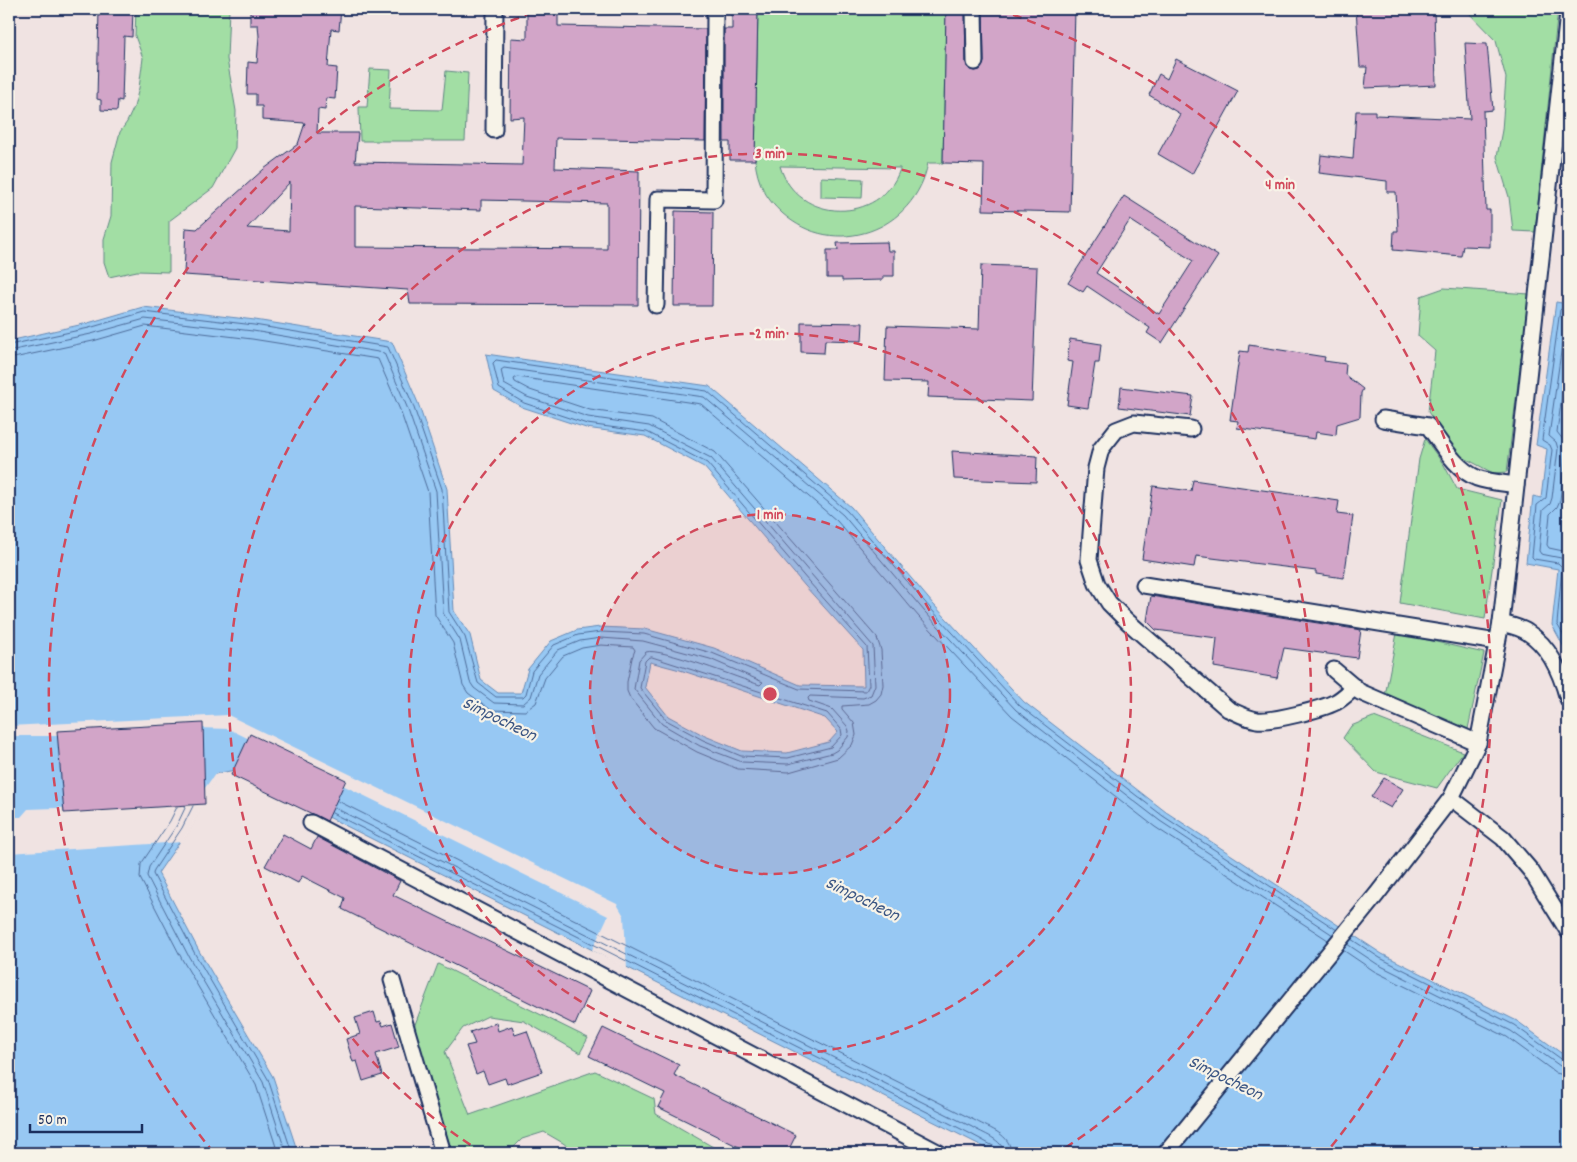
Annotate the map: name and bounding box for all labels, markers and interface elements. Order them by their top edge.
text: 3 min [755,144,785,166]
text: 4 min [1265,175,1295,197]
text: 2 min [755,324,785,346]
text: 1 min [757,505,783,527]
centre of rings [761,685,779,703]
water label: Simpocheon [458,692,541,749]
water label: Simpocheon [821,872,904,929]
water label: Simpocheon [1184,1051,1267,1108]
scale bar [30,1102,142,1134]
text: 50 m [38,1110,67,1132]

